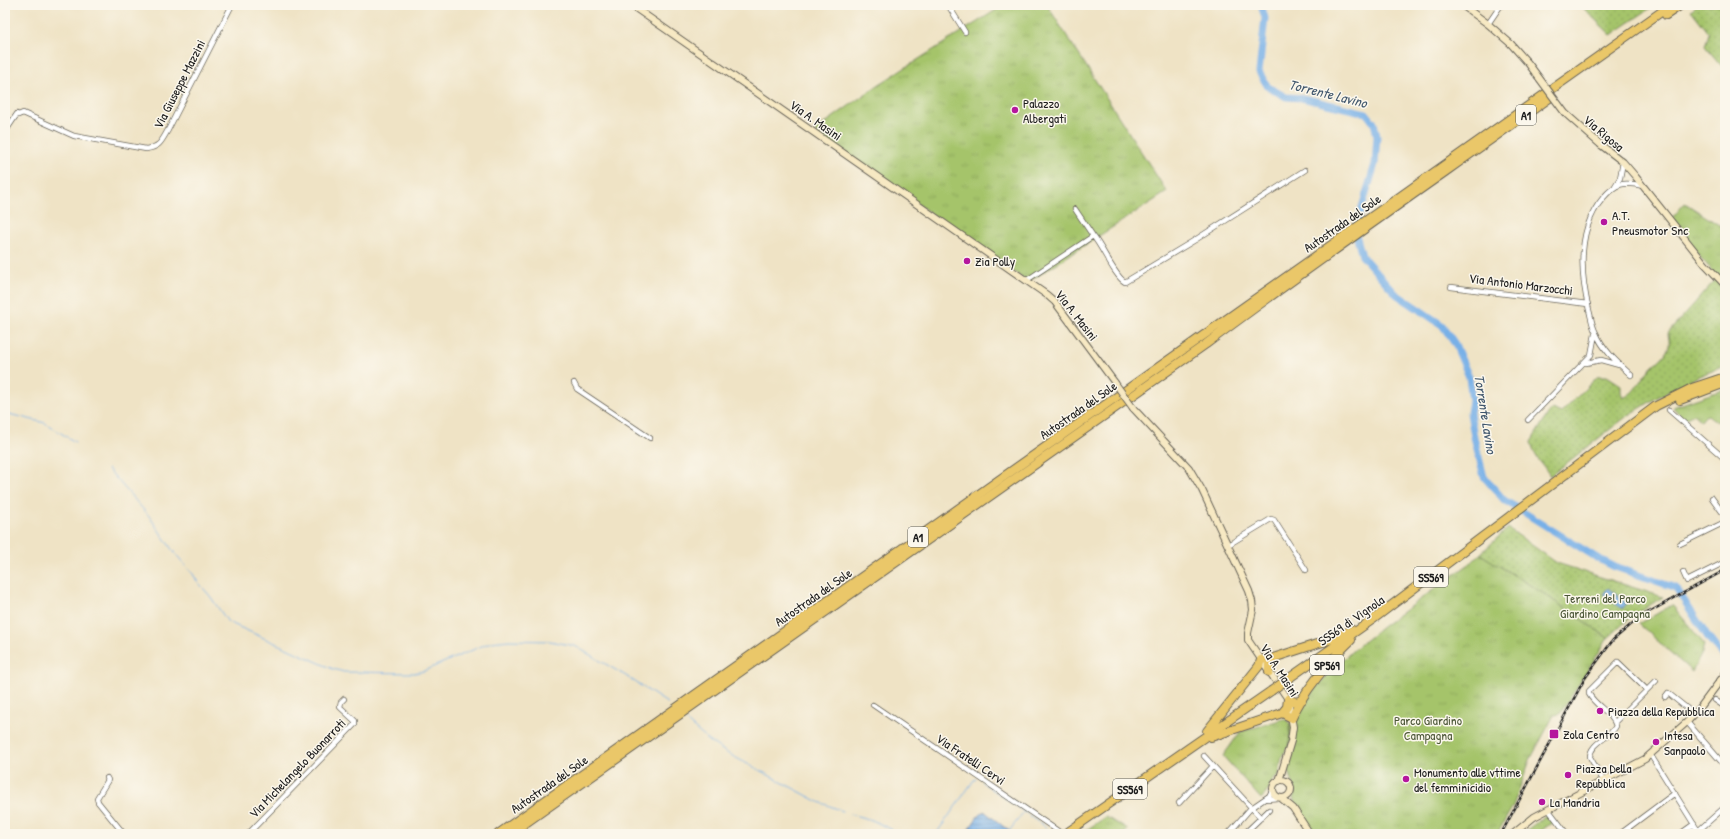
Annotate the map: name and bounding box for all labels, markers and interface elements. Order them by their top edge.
street label: Via Giuseppe Mazzini [149,36,209,132]
water label: Torrente Lavino [1287,74,1370,112]
place label: Palazzo Albergati [1023,94,1067,127]
street label: Via A. Masini [786,95,846,145]
marker: Palazzo Albergati [1010,105,1020,115]
road number: A1 [1516,105,1536,125]
street label: Via Rigosa [1580,111,1628,155]
street label: Autostrada del Sole [1300,190,1384,256]
place label: A.T. Pneusmotor Snc [1612,206,1688,239]
marker: A.T. Pneusmotor Snc [1599,217,1609,227]
place label: Zia Polly [975,252,1016,270]
marker: Zia Polly [962,256,972,266]
street label: Via Antonio Marzocchi [1468,269,1574,299]
street label: Via A. Masini [1051,286,1103,344]
water label: Torrente Lavino [1470,373,1502,456]
street label: Autostrada del Sole [1036,377,1120,443]
road number: A1 [908,527,928,547]
street label: Autostrada del Sole [771,564,855,630]
road number: SS569 [1414,567,1448,587]
park label: Terreni del Parco Giardino Campagna [1560,589,1650,622]
street label: SS569 di Vignola [1314,591,1388,649]
street label: Via A. Masini [1256,640,1304,700]
road number: SP569 [1310,655,1344,675]
place label: Piazza della Repubblica [1608,702,1714,720]
marker: Piazza della Repubblica [1595,706,1605,716]
park label: Parco Giardino Campagna [1394,711,1462,744]
street label: Via Michelangelo Buonarroti [245,714,349,822]
place label: Zola Centro [1563,725,1619,743]
place label: Intesa Sanpaolo [1664,726,1706,759]
marker: Zola Centro [1548,728,1560,740]
street label: Via Fratelli Cervi [933,729,1009,789]
marker: Intesa Sanpaolo [1651,737,1661,747]
street label: Autostrada del Sole [507,751,591,817]
place label: Piazza Della Repubblica [1576,759,1632,792]
place label: Monumento alle vttime del femminicidio [1414,763,1521,796]
marker: Piazza Della Repubblica [1563,770,1573,780]
marker: Monumento alle vttime del femminicidio [1401,774,1411,784]
road number: SS569 [1113,779,1147,799]
place label: La Mandria [1550,793,1600,811]
marker: La Mandria [1537,797,1547,807]

